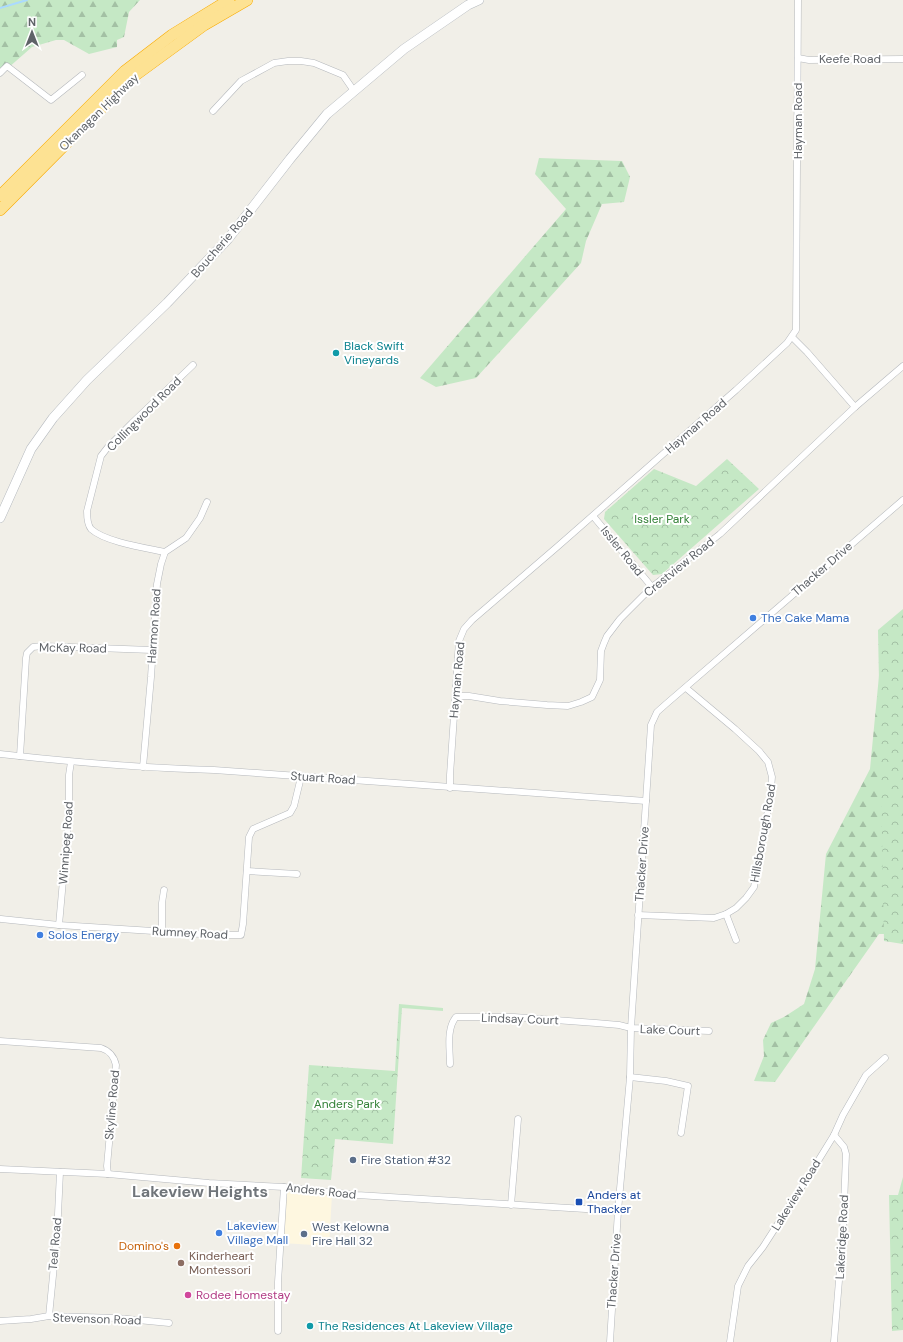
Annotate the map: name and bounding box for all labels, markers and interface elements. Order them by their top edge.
north arrow [12,12,52,52]
text: N [28,15,36,29]
street label: Keefe Road [819,51,881,67]
street label: Okanagan Highway [56,70,143,154]
street label: Hayman Road [790,83,806,159]
street label: Boucherie Road [187,205,257,281]
place label: Black Swift Vineyards [344,338,405,368]
marker: Black Swift Vineyards [331,348,341,358]
street label: Collingwood Road [103,373,185,455]
street label: Hayman Road [662,395,730,457]
park label: Issler Park [634,511,690,527]
street label: Issler Road [597,523,647,579]
street label: Crestview Road [640,534,718,600]
street label: Thacker Drive [788,538,856,600]
street label: Harmon Road [143,588,165,664]
place label: The Cake Mama [761,610,849,626]
marker: The Cake Mama [748,613,758,623]
street label: McKay Road [39,639,107,657]
street label: Hayman Road [446,641,468,719]
street label: Stuart Road [290,768,356,788]
street label: Hillsborough Road [746,782,780,884]
street label: Winnipeg Road [55,801,77,885]
street label: Thacker Drive [631,826,653,902]
street label: Rumney Road [152,923,228,943]
place label: Solos Energy [48,927,120,943]
marker: Solos Energy [35,930,45,940]
street label: Lindsay Court [481,1010,559,1028]
street label: Lake Court [640,1021,701,1039]
street label: Skyline Road [101,1069,123,1141]
park label: Anders Park [314,1096,380,1112]
place label: Fire Station #32 [361,1152,451,1168]
marker: Fire Station #32 [348,1155,358,1165]
street label: Lakeview Road [768,1156,824,1234]
street label: Anders Road [285,1179,357,1203]
district label: Lakeview Heights [132,1181,268,1202]
place label: Anders at Thacker [587,1187,641,1217]
street label: Lakeridge Road [832,1194,852,1280]
marker: Anders at Thacker [574,1197,584,1207]
street label: Teal Road [45,1217,65,1271]
place label: Lakeview Village Mall [227,1218,288,1248]
place label: West Kelowna Fire Hall 32 [312,1219,389,1249]
marker: Lakeview Village Mall [214,1228,224,1238]
marker: West Kelowna Fire Hall 32 [299,1229,309,1239]
street label: Thacker Drive [603,1233,625,1309]
place label: Domino's [119,1238,169,1254]
marker: Domino's [172,1241,182,1251]
place label: Kinderheart Montessori [189,1248,254,1278]
marker: Kinderheart Montessori [176,1258,186,1268]
place label: Rodee Homestay [196,1287,291,1303]
marker: Rodee Homestay [183,1290,193,1300]
street label: Stevenson Road [52,1309,142,1329]
place label: The Residences At Lakeview Village [318,1318,513,1334]
marker: The Residences At Lakeview Village [305,1321,315,1331]

